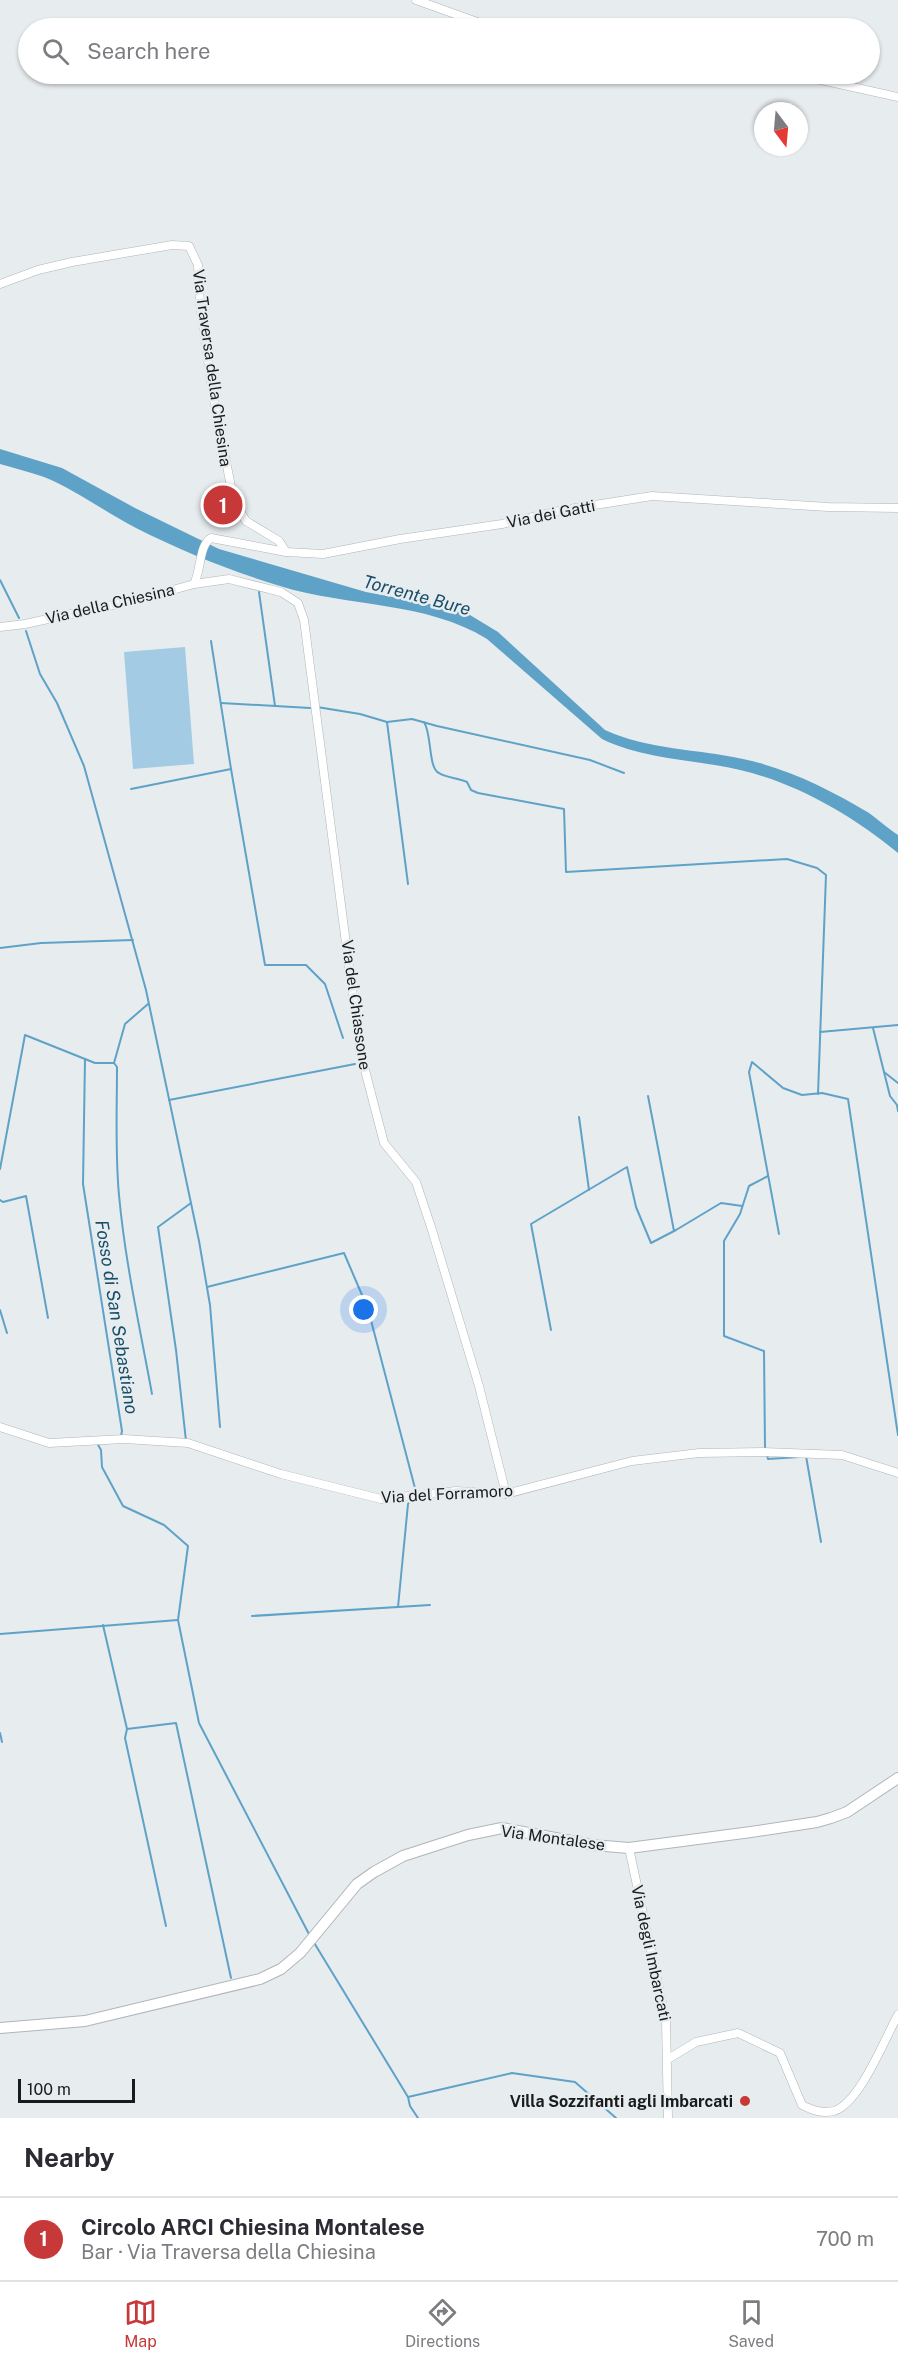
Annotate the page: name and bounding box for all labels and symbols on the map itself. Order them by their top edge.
north arrow [754,102,808,156]
street label: Via Traversa della Chiesina [189,268,235,468]
pin: 1 [204,482,242,528]
street label: Via dei Gatti [505,496,597,532]
water label: Torrente Bure [361,571,473,619]
street label: Via della Chiesina [44,580,176,628]
street label: Via del Chiassone [337,939,375,1071]
water label: Fosso di San Sebastiano [91,1218,143,1416]
your location [349,1295,378,1324]
street label: Via del Forramoro [381,1481,513,1507]
street label: Via Montalese [500,1821,606,1855]
street label: Via degli Imbarcati [627,1883,675,2023]
scale bar [18,2076,135,2104]
place label: Villa Sozzifanti agli Imbarcati [510,2092,733,2111]
marker: Villa Sozzifanti agli Imbarcati [738,2094,752,2108]

